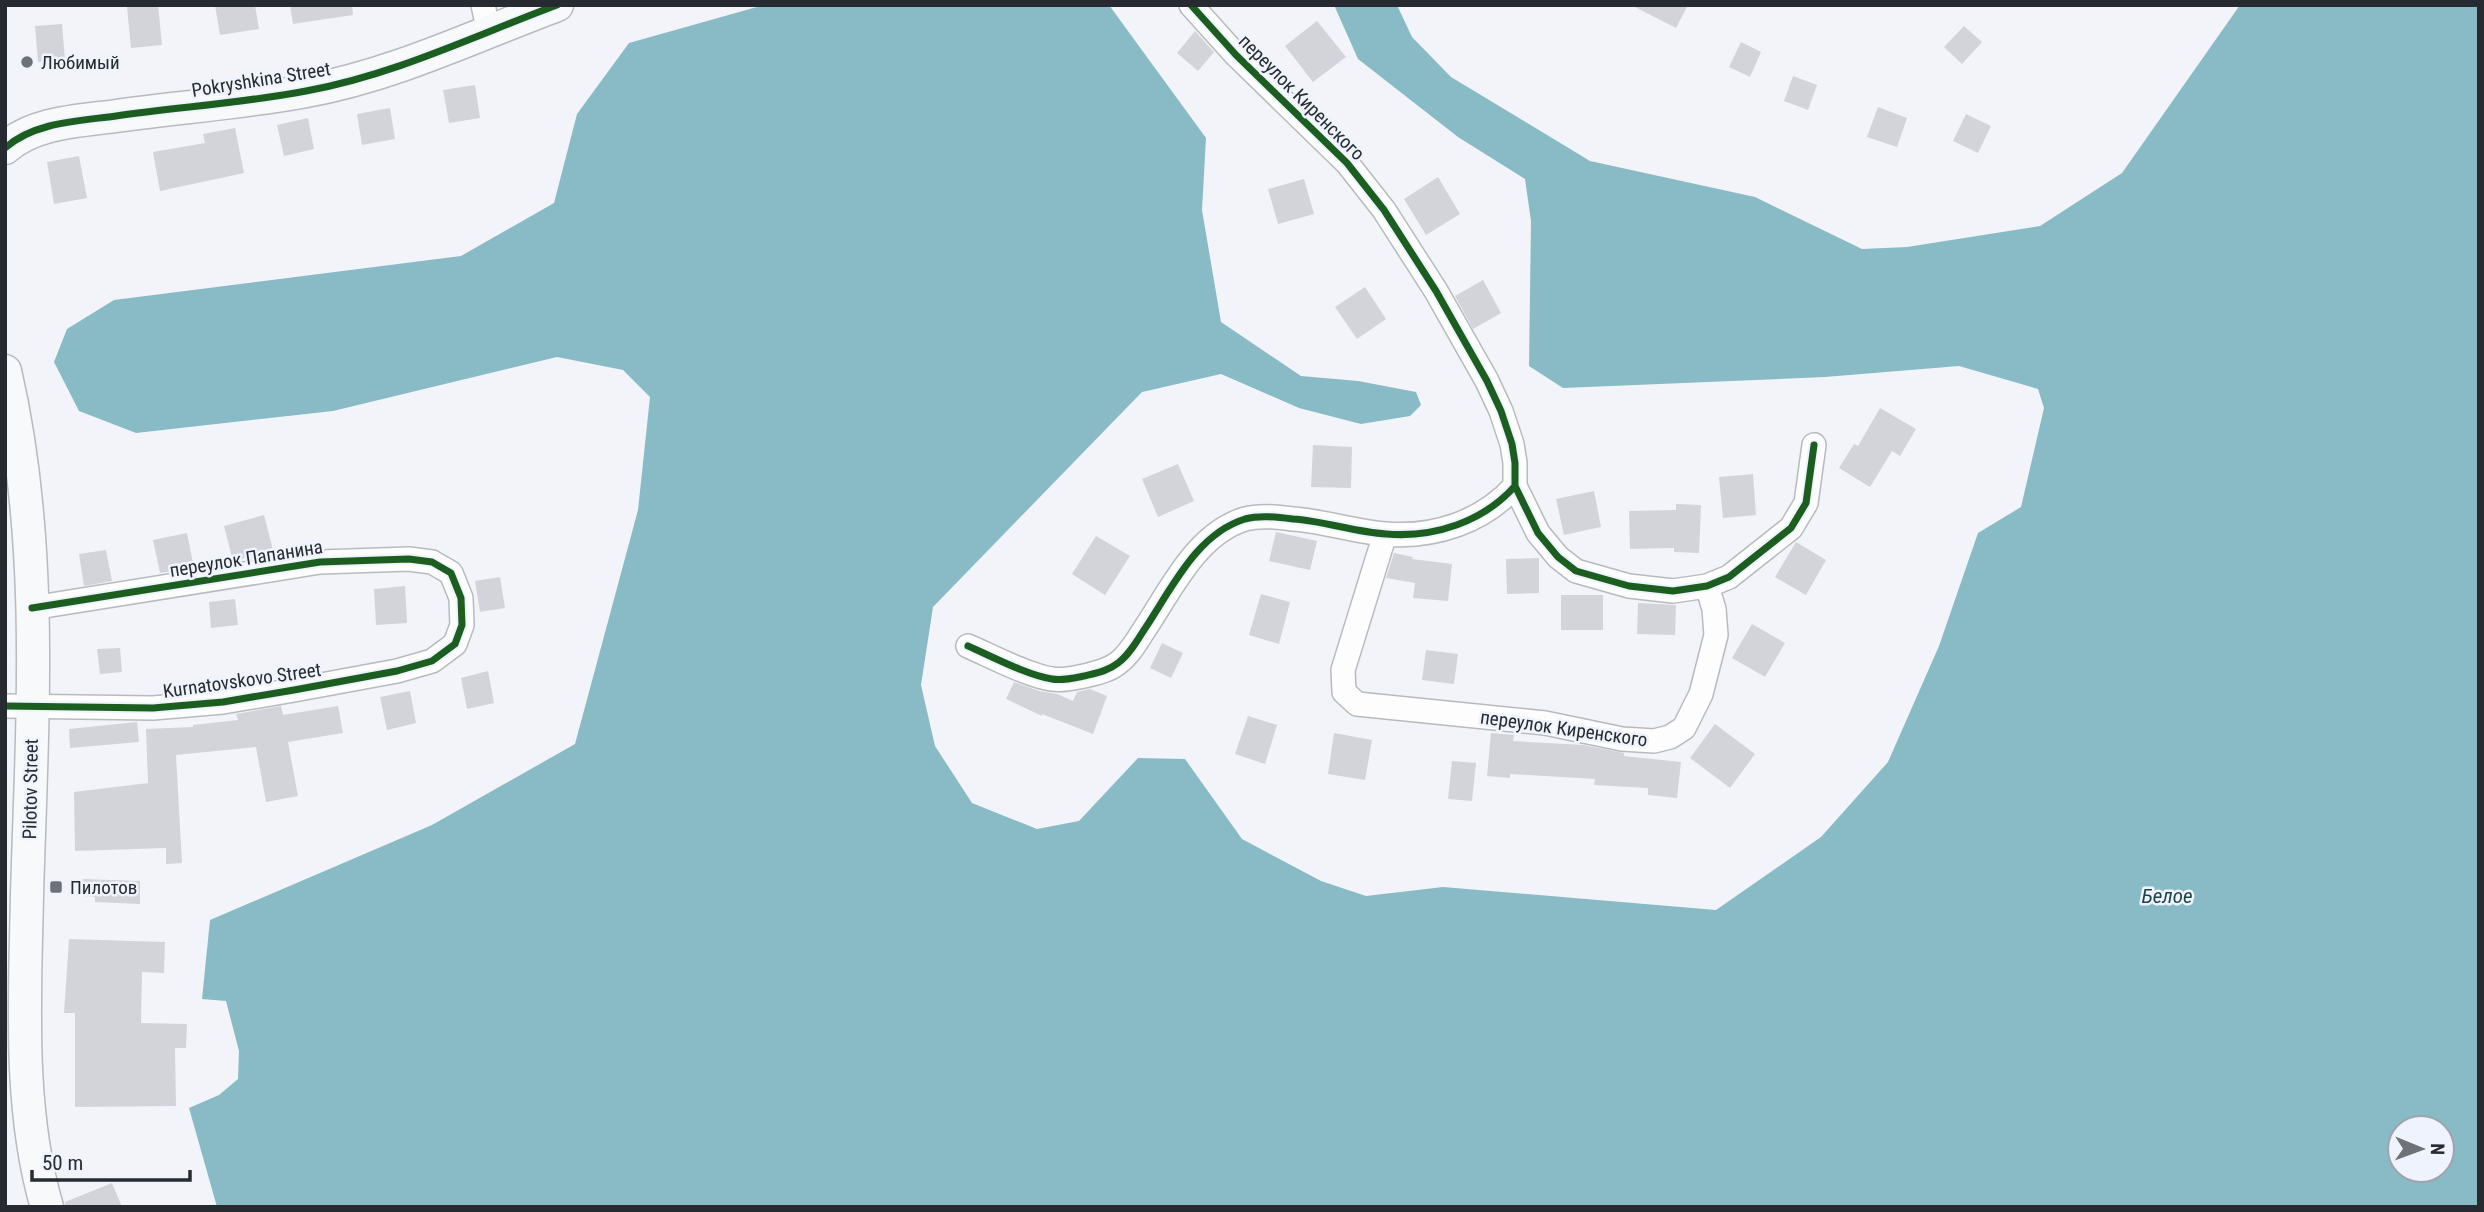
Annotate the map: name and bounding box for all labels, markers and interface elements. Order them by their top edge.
street label: переулок Киренского [1234,30,1369,165]
place label: Любимый [41,51,120,74]
marker: Любимый [19,54,35,70]
street label: Pokryshkina Street [190,57,332,102]
street label: переулок Папанина [168,535,324,582]
street label: Kurnatovskovo Street [162,658,323,703]
street label: переулок Киренского [1479,705,1649,752]
street label: Pilotov Street [18,738,43,840]
place label: Пилотов [70,876,137,899]
marker: Пилотов [48,879,64,895]
water label: Белое [2141,884,2193,908]
north arrow [2386,1114,2456,1184]
scale bar [32,1138,189,1182]
text: N [2426,1143,2449,1155]
text: 50 m [42,1151,83,1175]

